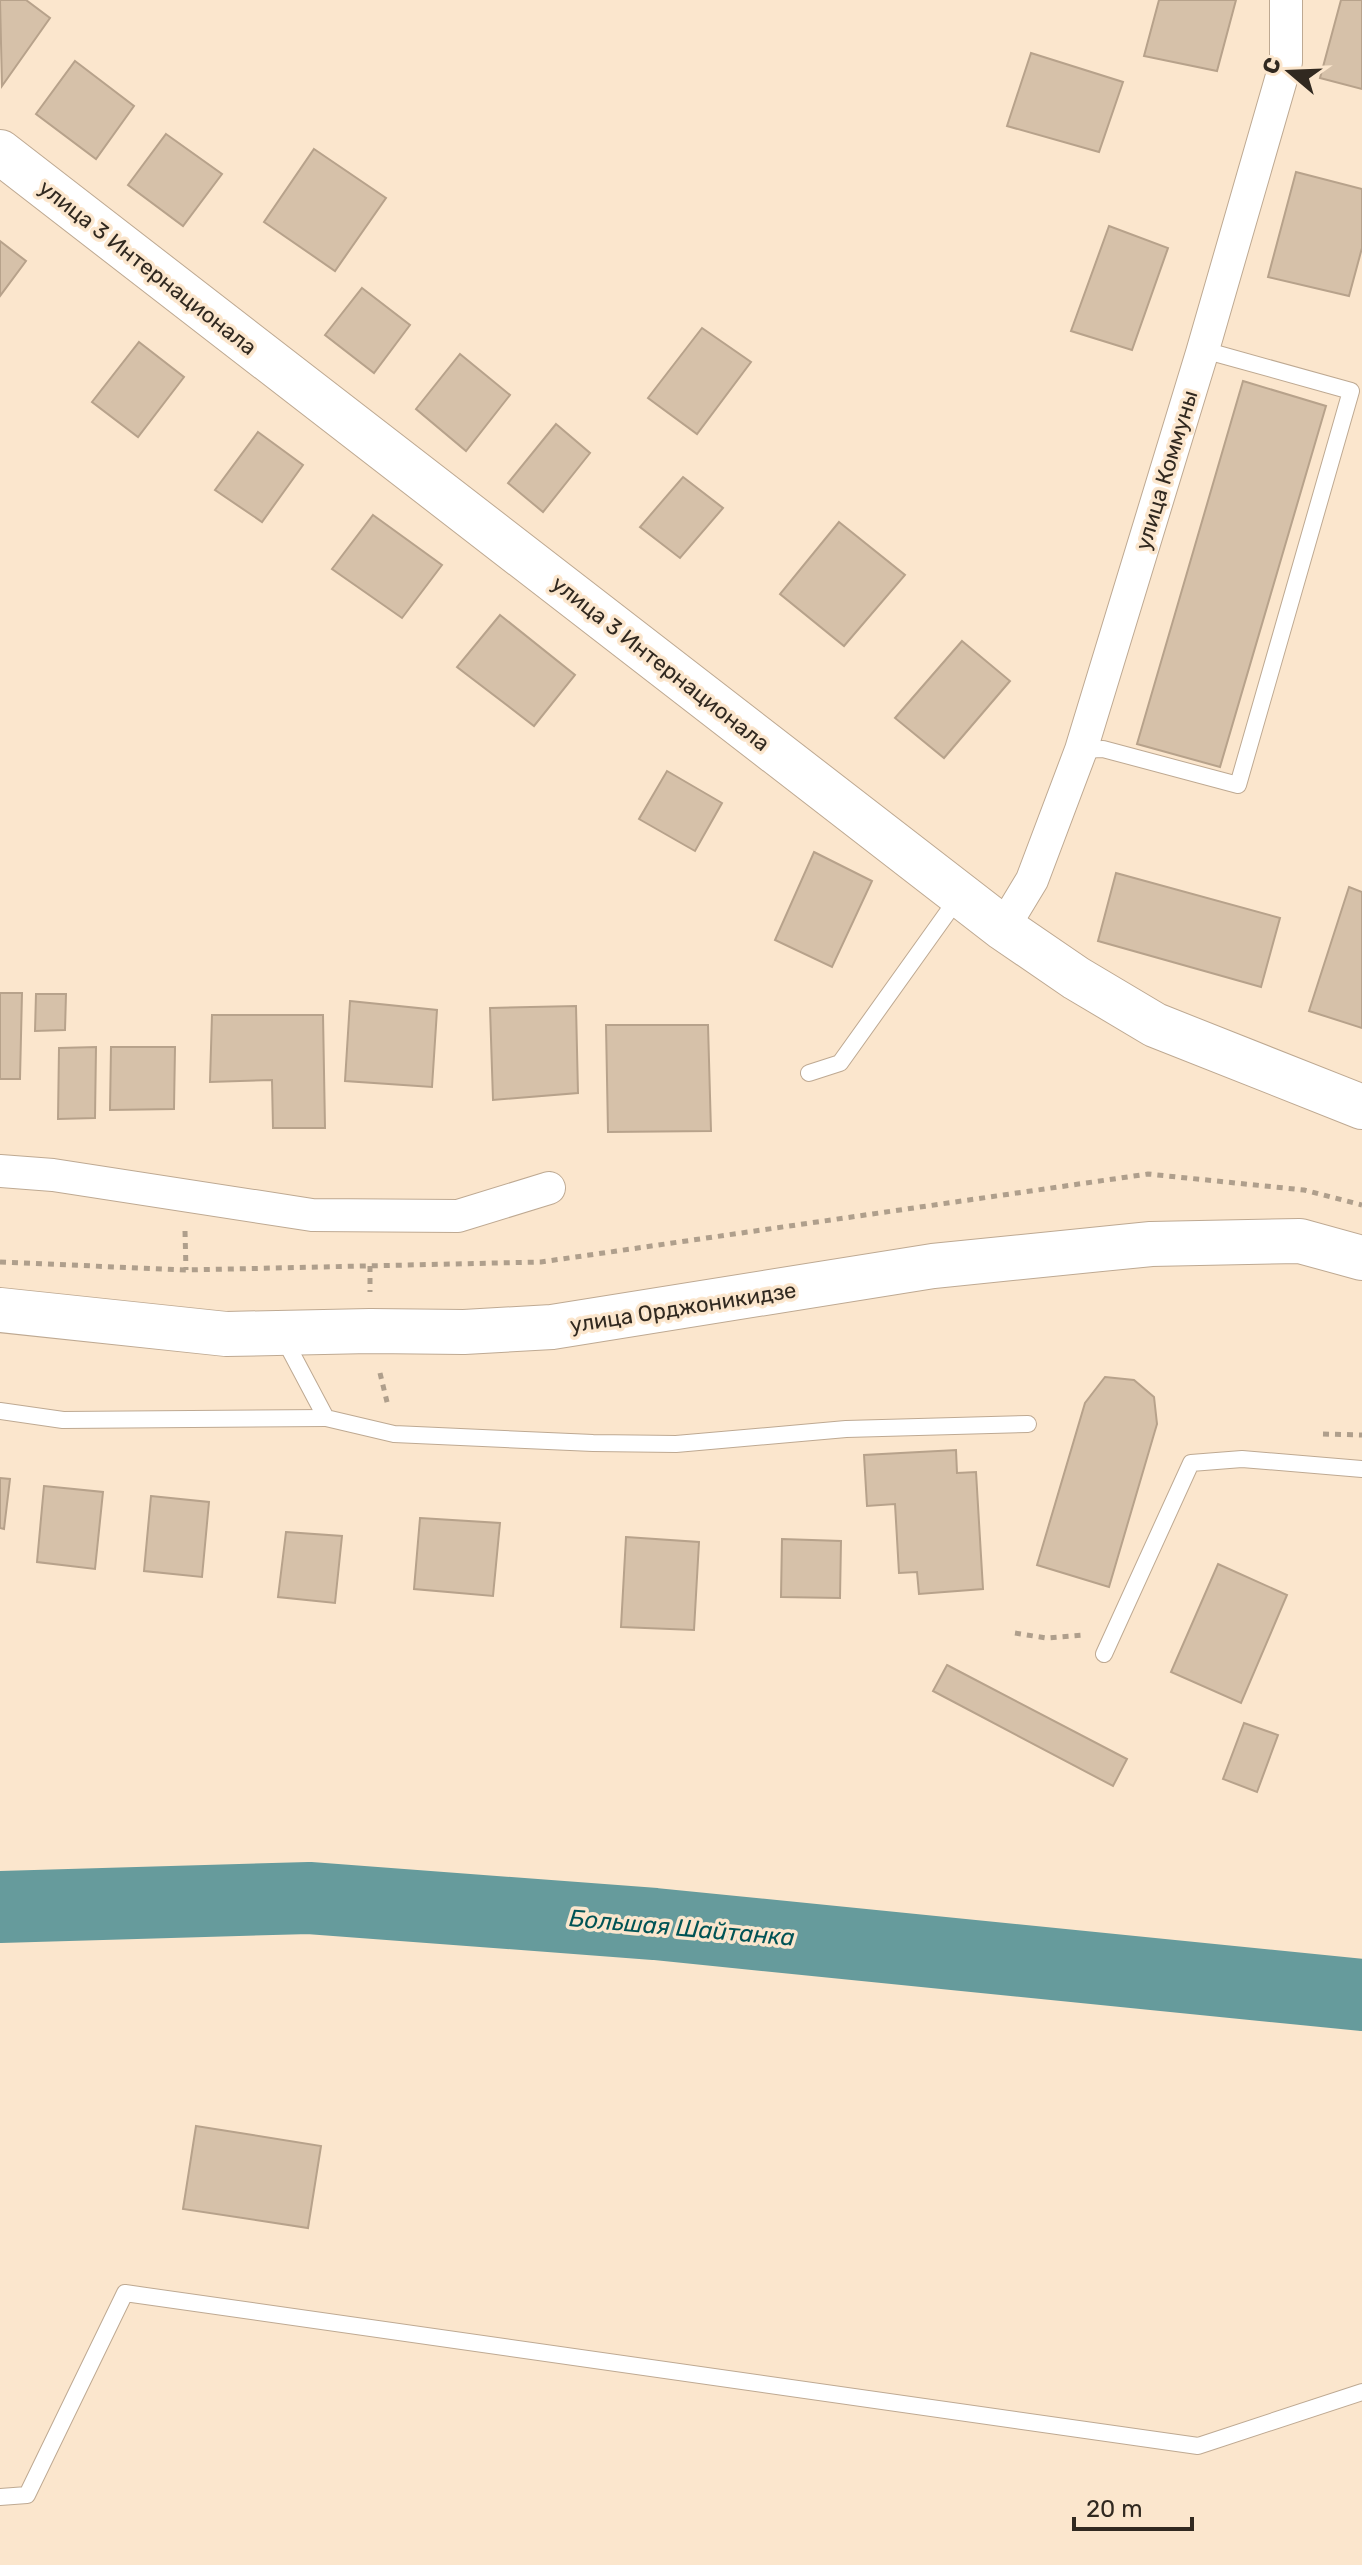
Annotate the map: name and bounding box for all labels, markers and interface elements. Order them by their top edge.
north arrow [1250,32,1330,112]
text: С [1256,54,1287,77]
street label: улица 3 Интернационала [33,174,262,361]
street label: улица Коммуны [1129,387,1204,553]
street label: улица 3 Интернационала [546,570,775,757]
street label: улица Орджоникидзе [568,1276,798,1339]
water label: Большая Шайтанка [568,1904,796,1952]
scale bar [1074,2481,1192,2531]
text: 20 m [1086,2495,1143,2523]

